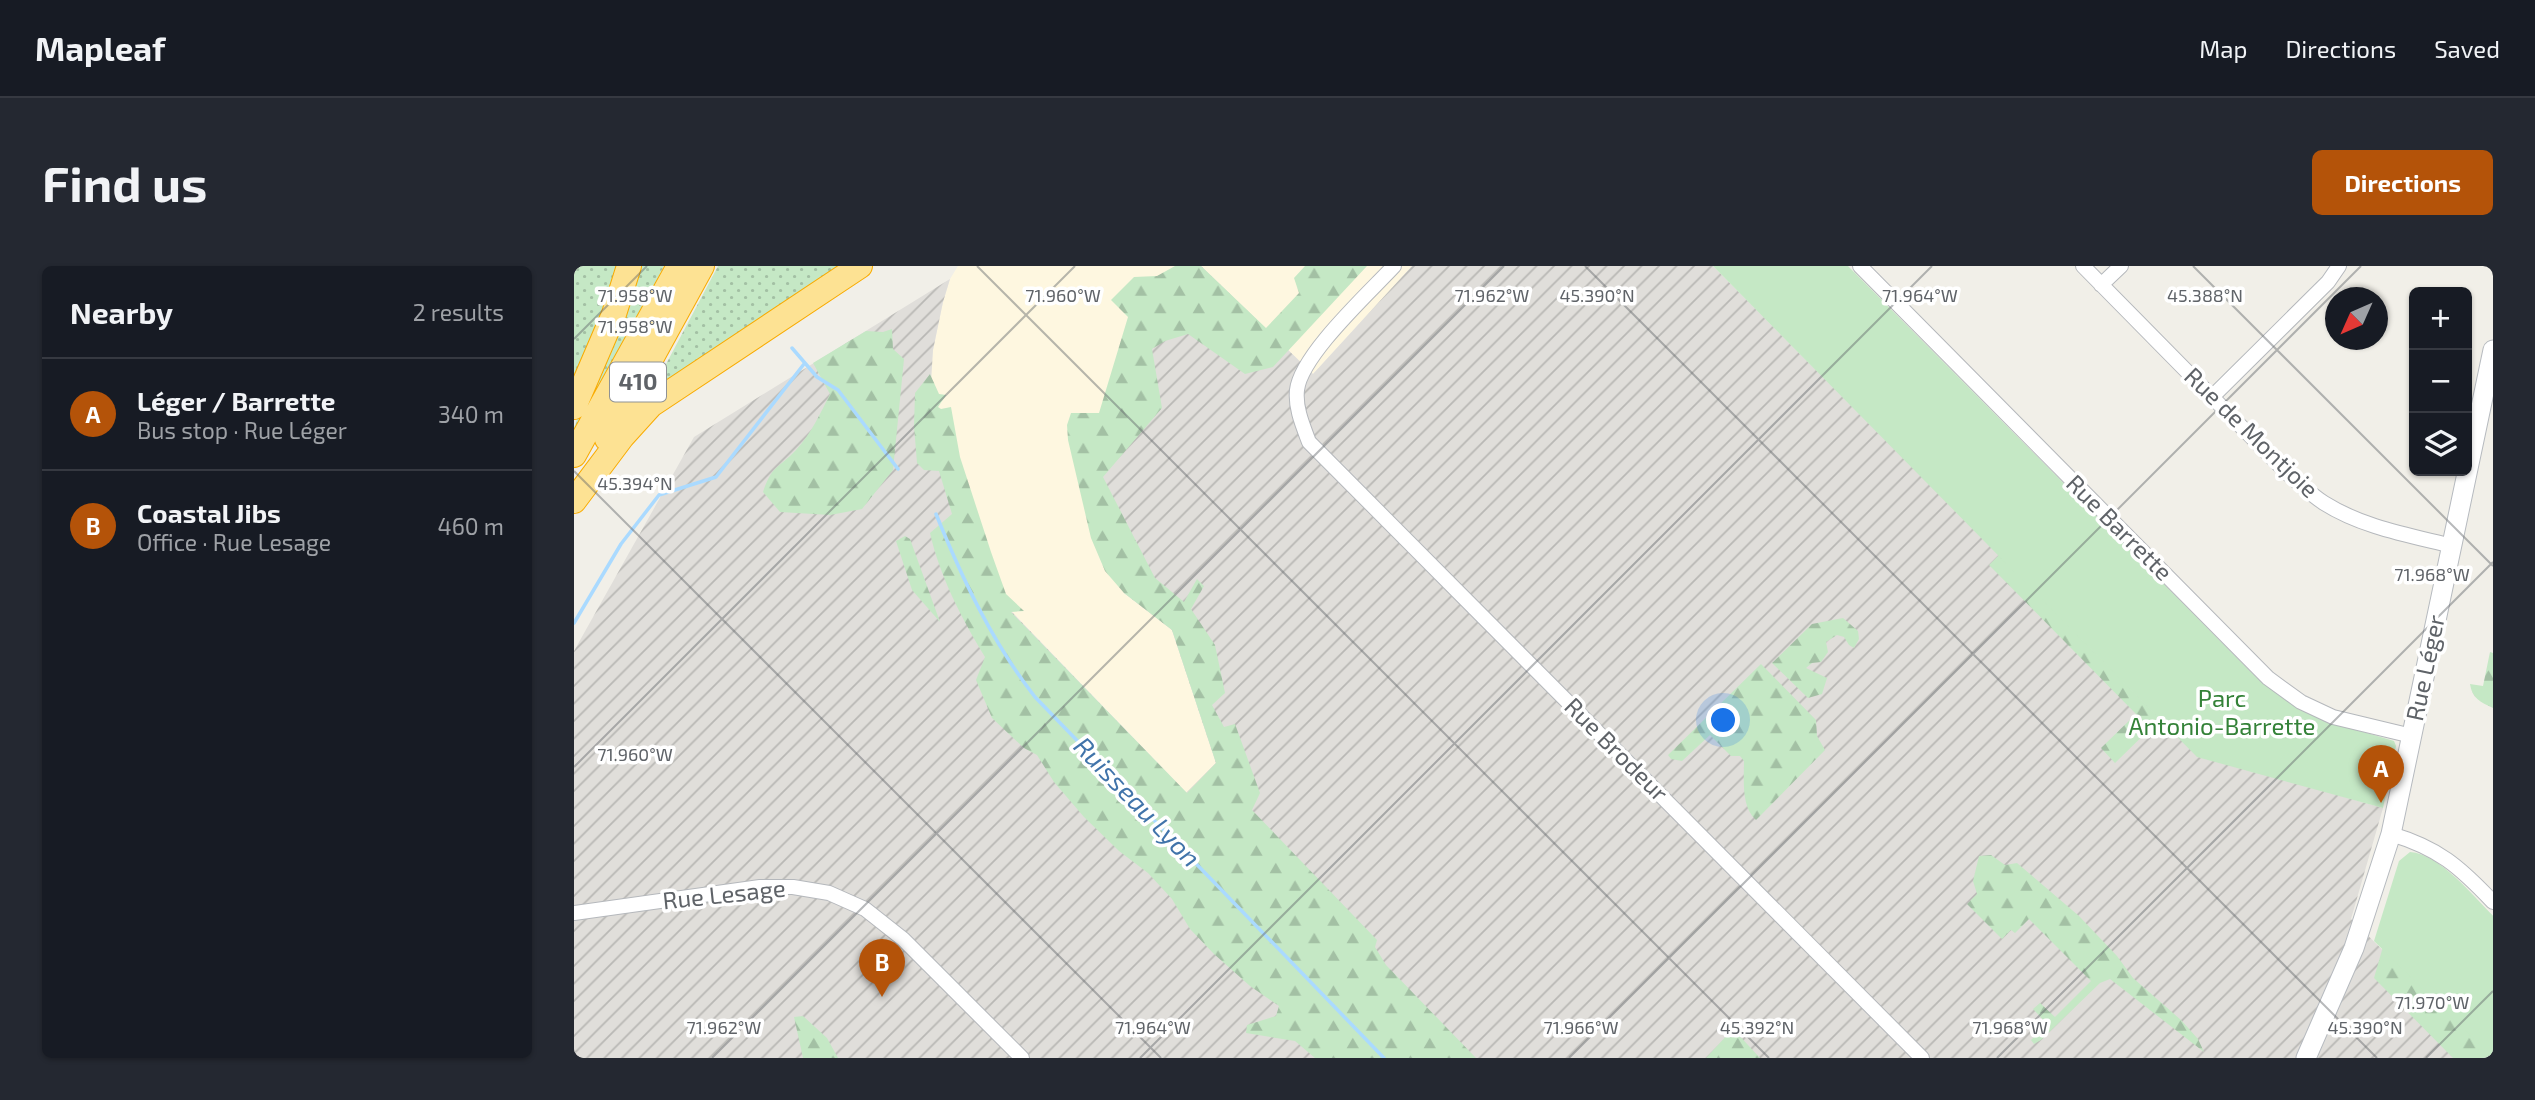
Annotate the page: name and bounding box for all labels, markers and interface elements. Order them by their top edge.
text: Mapleaf [35,28,165,68]
text: Map [2199,34,2247,63]
text: Directions [2285,34,2396,63]
text: Saved [2434,34,2500,63]
button: Directions [2312,150,2493,215]
text: Find us [42,153,207,212]
text: 71.958°W [598,284,672,306]
text: 71.960°W [1025,284,1101,306]
text: 71.962°W [1455,284,1529,306]
text: 45.390°N [1559,284,1635,306]
text: 71.964°W [1882,284,1958,306]
text: 45.388°N [2167,284,2243,306]
north arrow [2325,287,2388,350]
map controls [2409,287,2472,476]
button: + [2409,287,2472,350]
text: Nearby [70,294,173,330]
text: 2 results [413,298,504,326]
text: 71.958°W [598,315,672,337]
button: − [2409,350,2472,413]
street label: Rue de Montjoie [2179,361,2325,503]
road number: 410 [610,363,666,402]
text: Léger / Barrette [137,385,336,416]
text: A [85,400,101,428]
text: 340 m [438,400,504,428]
button: layers [2409,413,2472,476]
text: Bus stop · Rue Léger [137,416,347,444]
street label: Rue Barrette [2061,468,2179,586]
text: 45.394°N [597,472,673,494]
text: Coastal Jibs [137,497,281,528]
text: B [86,512,100,540]
text: 460 m [438,512,504,540]
text: Office · Rue Lesage [137,528,331,556]
text: 71.968°W [2394,563,2470,585]
street label: Rue Léger [2399,612,2450,723]
park label: Parc Antonio-Barrette [2128,683,2316,740]
street label: Rue Brodeur [1559,691,1675,807]
your location [1706,703,1740,737]
water label: Ruisseau Lyon [1068,730,1208,873]
text: 71.960°W [597,743,673,765]
pin: A [2358,745,2404,803]
street label: Rue Lesage [661,873,787,914]
pin: B [859,939,905,997]
text: 71.970°W [2395,991,2469,1013]
text: 71.962°W [687,1016,761,1038]
text: 71.964°W [1115,1016,1191,1038]
text: 71.966°W [1544,1016,1619,1038]
text: 45.392°N [1720,1016,1794,1038]
text: 71.968°W [1972,1016,2048,1038]
text: 45.390°N [2327,1016,2403,1038]

